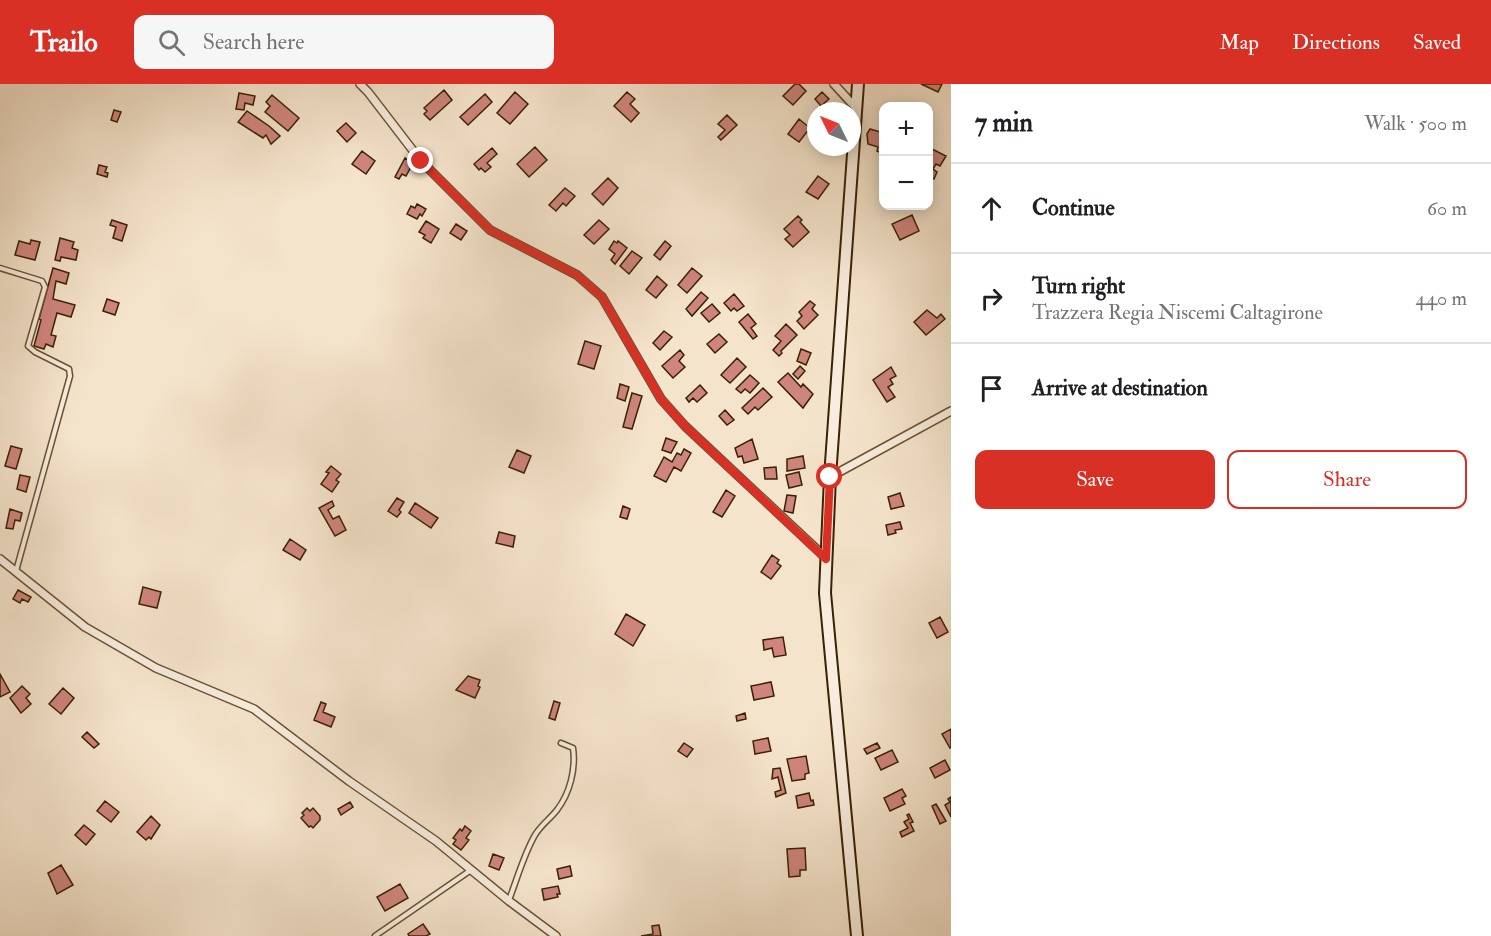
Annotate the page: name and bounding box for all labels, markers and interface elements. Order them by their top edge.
search box [134,15,554,69]
text: Trailo [30,25,98,60]
icon: search [155,26,188,59]
text: Search here [203,28,304,56]
text: Map [1219,29,1259,56]
text: Directions [1292,29,1380,56]
text: Saved [1413,29,1461,56]
north arrow [807,102,861,156]
map controls [879,102,933,210]
button: + [879,102,933,156]
text: 7 min [975,107,1033,139]
text: Walk · 500 m [1364,111,1467,136]
route end [407,147,433,173]
button: − [879,156,933,210]
icon: ahead [975,192,1008,225]
text: Continue [1032,194,1115,222]
text: 60 m [1427,196,1467,221]
text: Turn right [1032,272,1125,300]
icon: right [975,282,1008,315]
text: 440 m [1415,286,1467,311]
text: Trazzera Regia Niscemi Caltagirone [1032,300,1323,325]
icon: arrive [975,372,1008,405]
text: Arrive at destination [1032,374,1208,402]
button: Save [975,450,1215,509]
button: Share [1227,450,1467,509]
route start [816,463,842,489]

